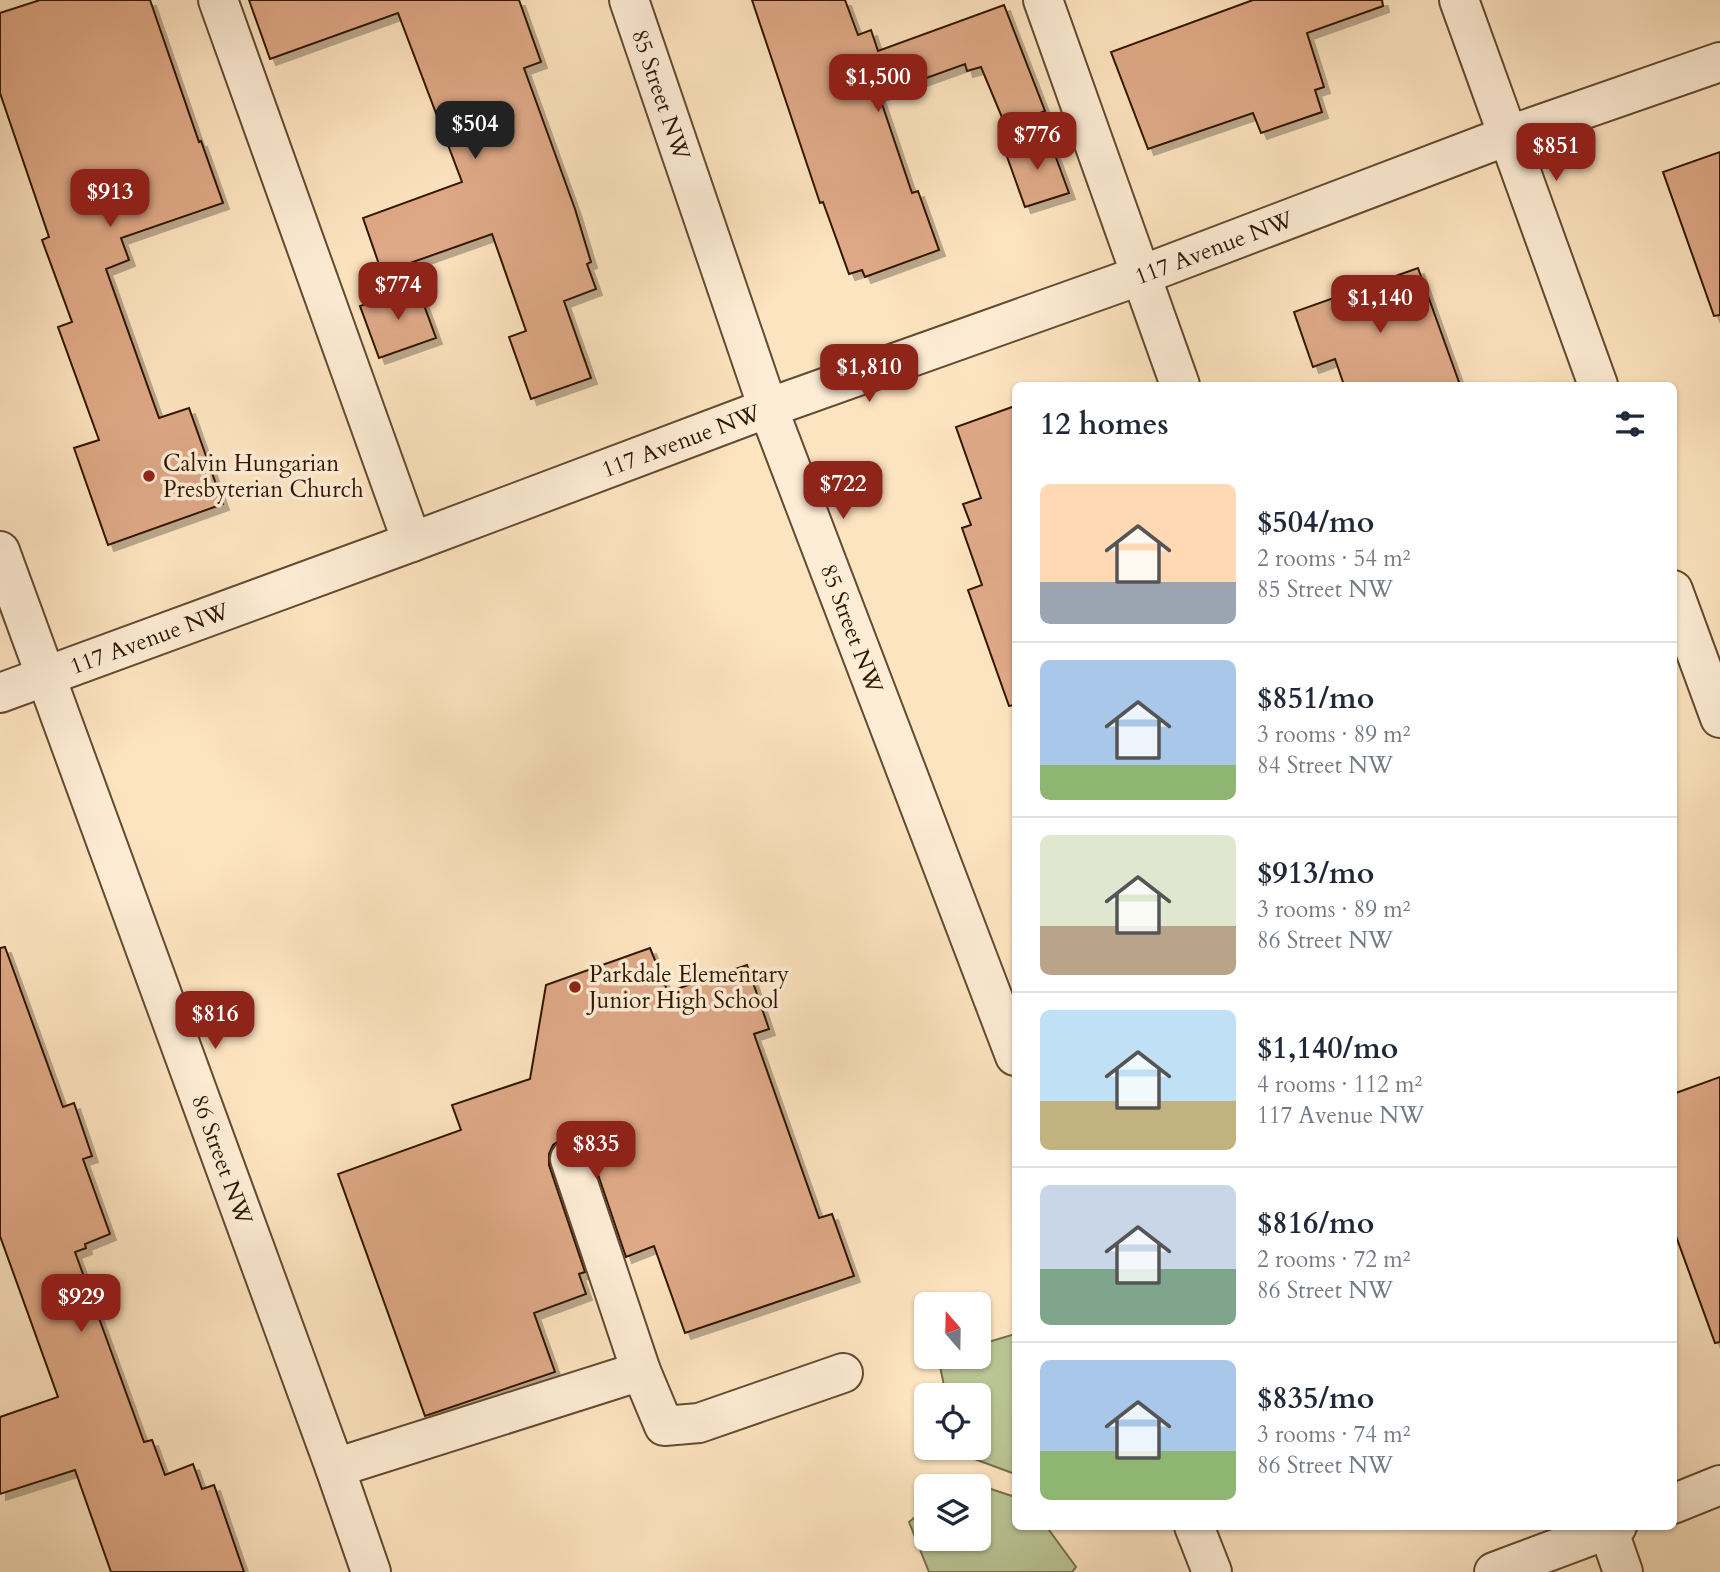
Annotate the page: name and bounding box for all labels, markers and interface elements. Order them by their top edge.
street label: 85 Street NW [624,25,698,165]
pin: $1,500 [821,54,935,114]
text: $1,500 [845,61,911,92]
pin: $504 [434,102,516,161]
text: $504 [451,108,499,139]
pin: $776 [996,113,1078,172]
text: $776 [1013,119,1061,150]
pin: $851 [1515,124,1597,183]
text: $851 [1532,130,1580,161]
pin: $913 [69,170,151,229]
text: $913 [86,176,134,207]
street label: 117 Avenue NW [1130,204,1298,292]
pin: $774 [357,262,439,322]
text: $774 [374,269,422,300]
pin: $1,140 [1323,276,1437,335]
text: $1,140 [1347,282,1413,313]
pin: $1,810 [812,344,926,404]
text: $1,810 [836,351,902,382]
street label: 117 Avenue NW [597,397,765,485]
text: 12 homes [1040,404,1169,445]
icon: filters [1611,405,1649,443]
place label: Calvin Hungarian Presbyterian Church [163,448,364,505]
pin: $722 [802,462,884,521]
marker: Calvin Hungarian Presbyterian Church [141,468,157,484]
text: $722 [819,468,867,499]
text: $504/mo [1257,502,1374,543]
icon: home [1096,512,1180,596]
text: 2 rooms · 54 m² [1257,543,1410,574]
street label: 85 Street NW [813,559,891,698]
text: 85 Street NW [1257,574,1393,605]
street label: 117 Avenue NW [66,595,234,682]
text: $851/mo [1257,678,1374,719]
icon: home [1096,688,1180,772]
text: 3 rooms · 89 m² [1257,719,1410,750]
text: 84 Street NW [1257,750,1393,781]
text: $913/mo [1257,853,1374,894]
icon: home [1096,863,1180,947]
text: 3 rooms · 89 m² [1257,894,1410,925]
text: 86 Street NW [1257,925,1393,956]
place label: Parkdale Elementary Junior High School [586,959,789,1016]
marker: Parkdale Elementary Junior High School [567,979,583,995]
pin: $816 [174,992,256,1051]
text: $816 [191,998,239,1029]
text: $1,140/mo [1257,1028,1398,1069]
icon: home [1096,1038,1180,1122]
text: 4 rooms · 112 m² [1257,1069,1422,1100]
street label: 86 Street NW [184,1090,260,1230]
text: 117 Avenue NW [1257,1100,1424,1131]
pin: $835 [555,1122,637,1181]
text: $835 [572,1128,620,1159]
text: $816/mo [1257,1203,1374,1244]
icon: home [1096,1213,1180,1297]
text: 2 rooms · 72 m² [1257,1244,1410,1275]
pin: $929 [40,1274,122,1334]
text: 86 Street NW [1257,1275,1393,1306]
text: $929 [57,1281,105,1312]
north arrow [914,1292,990,1368]
map controls [914,1292,991,1551]
text: $835/mo [1257,1378,1374,1419]
button: locate [914,1383,991,1460]
icon: home [1096,1388,1180,1472]
text: 3 rooms · 74 m² [1257,1419,1410,1450]
text: 86 Street NW [1257,1450,1393,1481]
button: layers [914,1474,991,1551]

